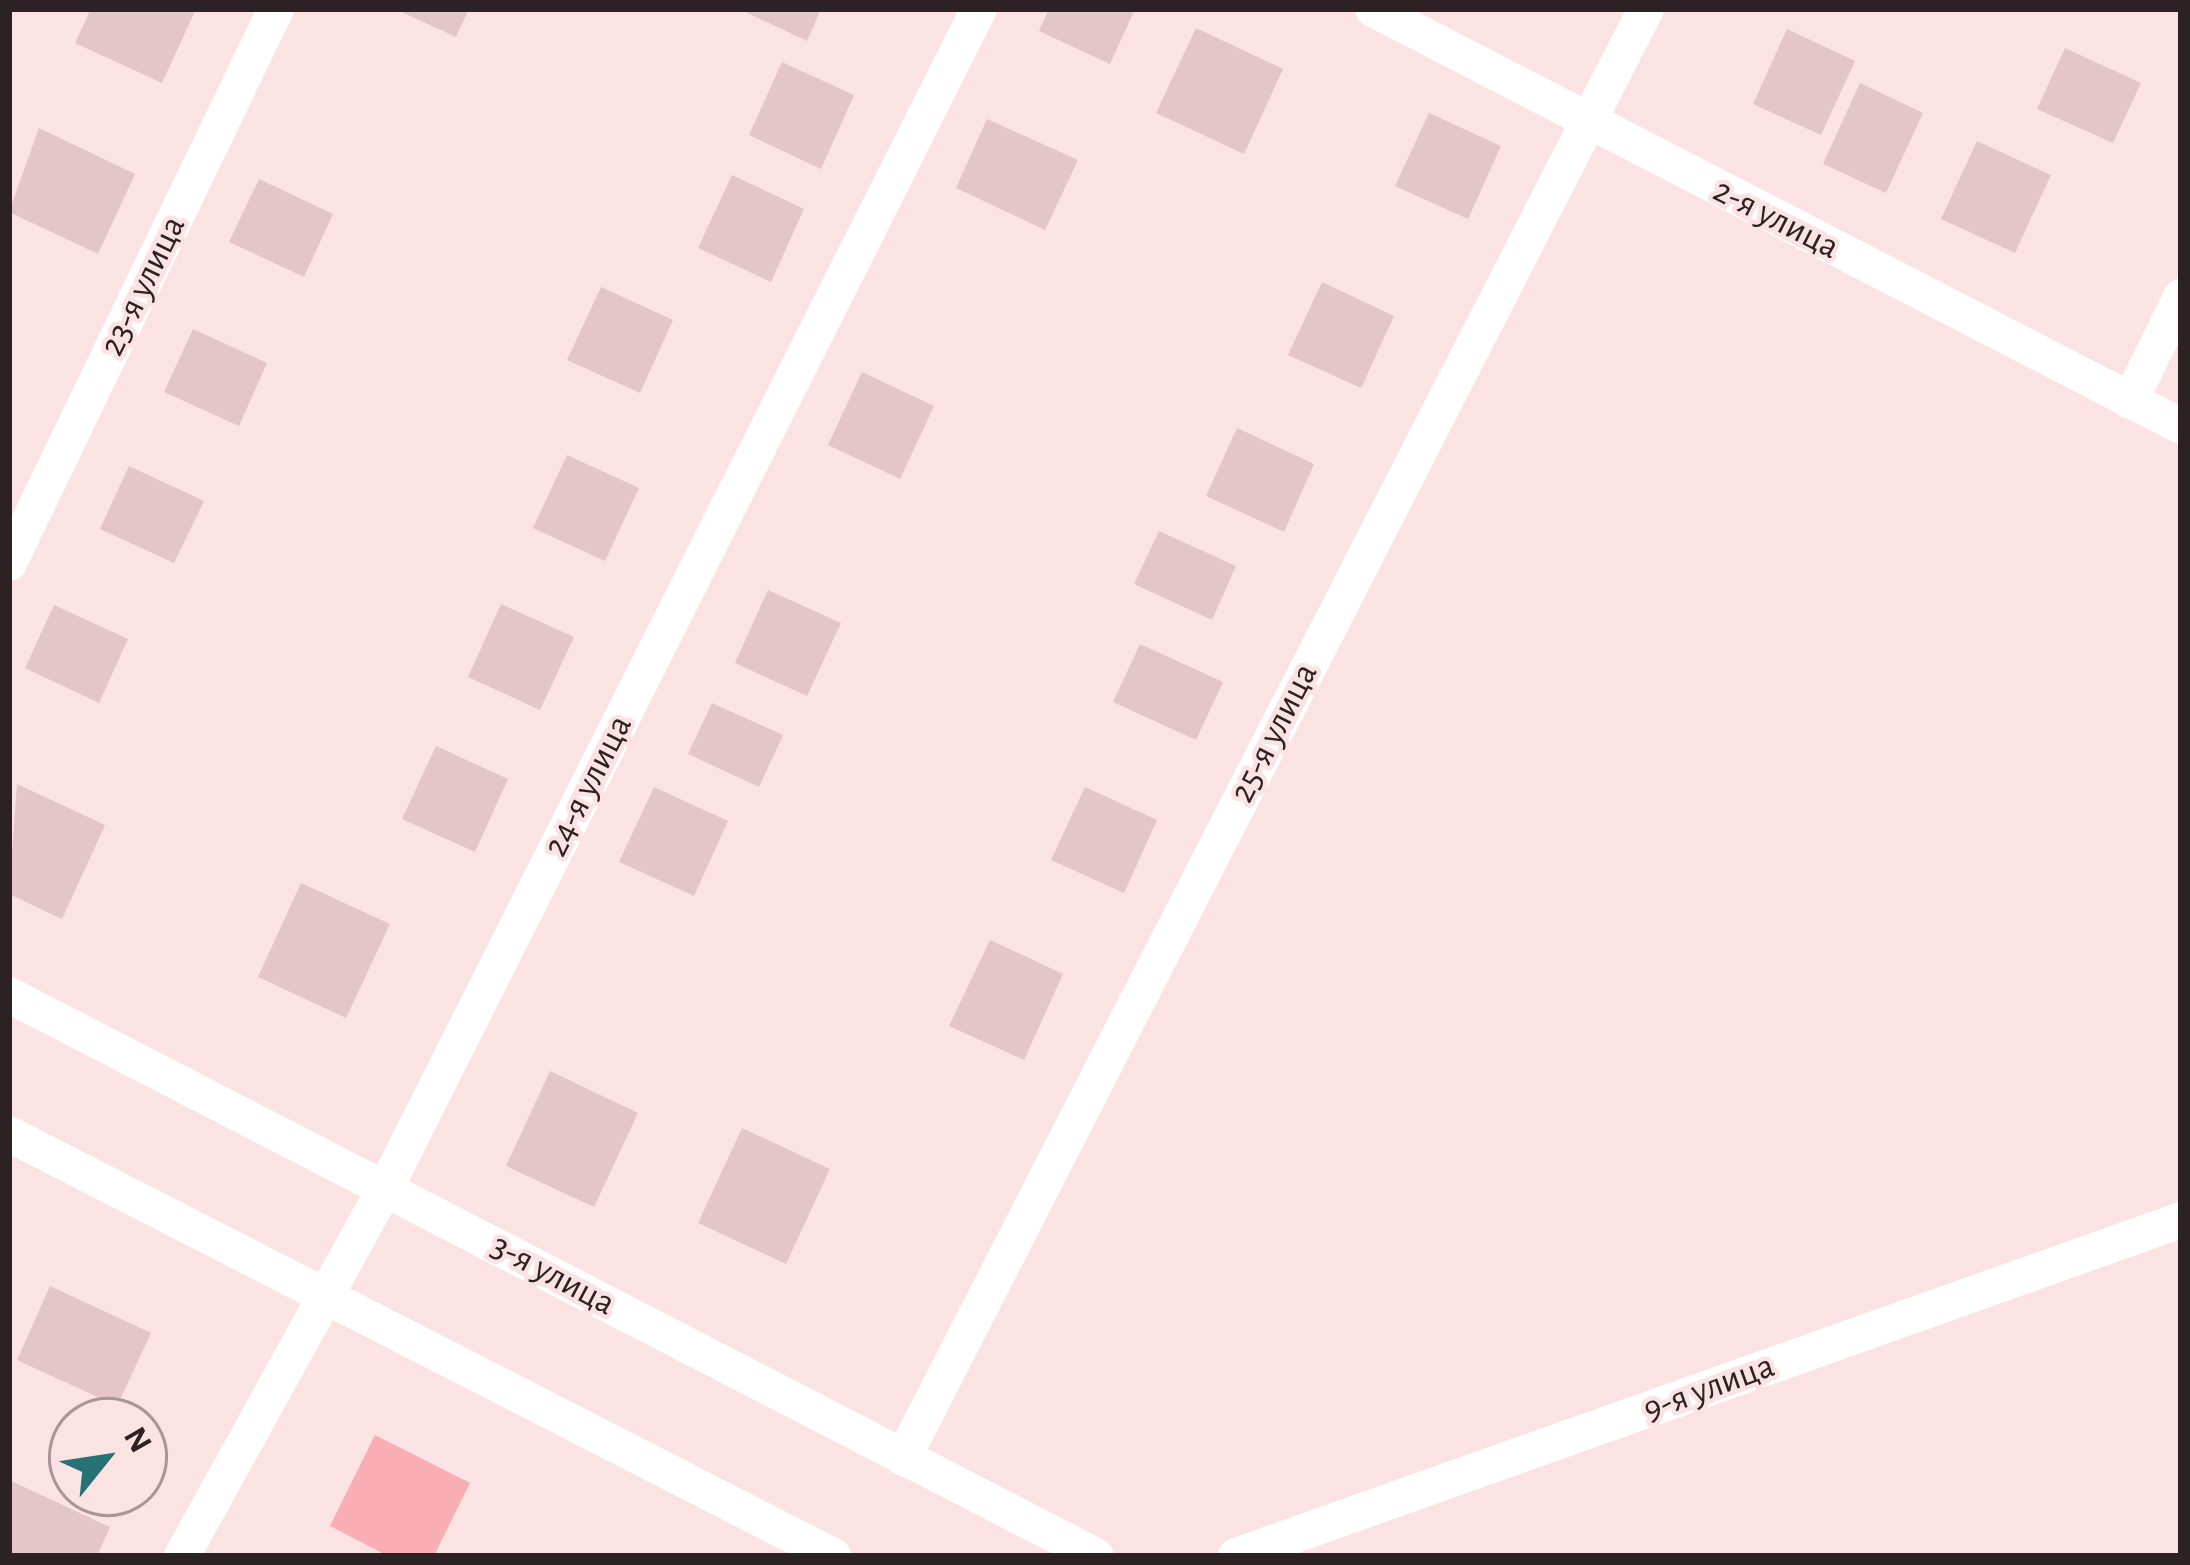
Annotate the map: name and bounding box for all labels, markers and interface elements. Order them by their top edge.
street label: 2-я улица [1706,169,1846,269]
street label: 23-я улица [91,209,195,363]
street label: 25-я улица [1221,656,1327,810]
street label: 24-я улица [534,708,642,864]
street label: 3-я улица [484,1224,622,1326]
street label: 9-я улица [1638,1344,1780,1432]
north arrow [48,1397,168,1517]
text: N [117,1422,157,1458]

